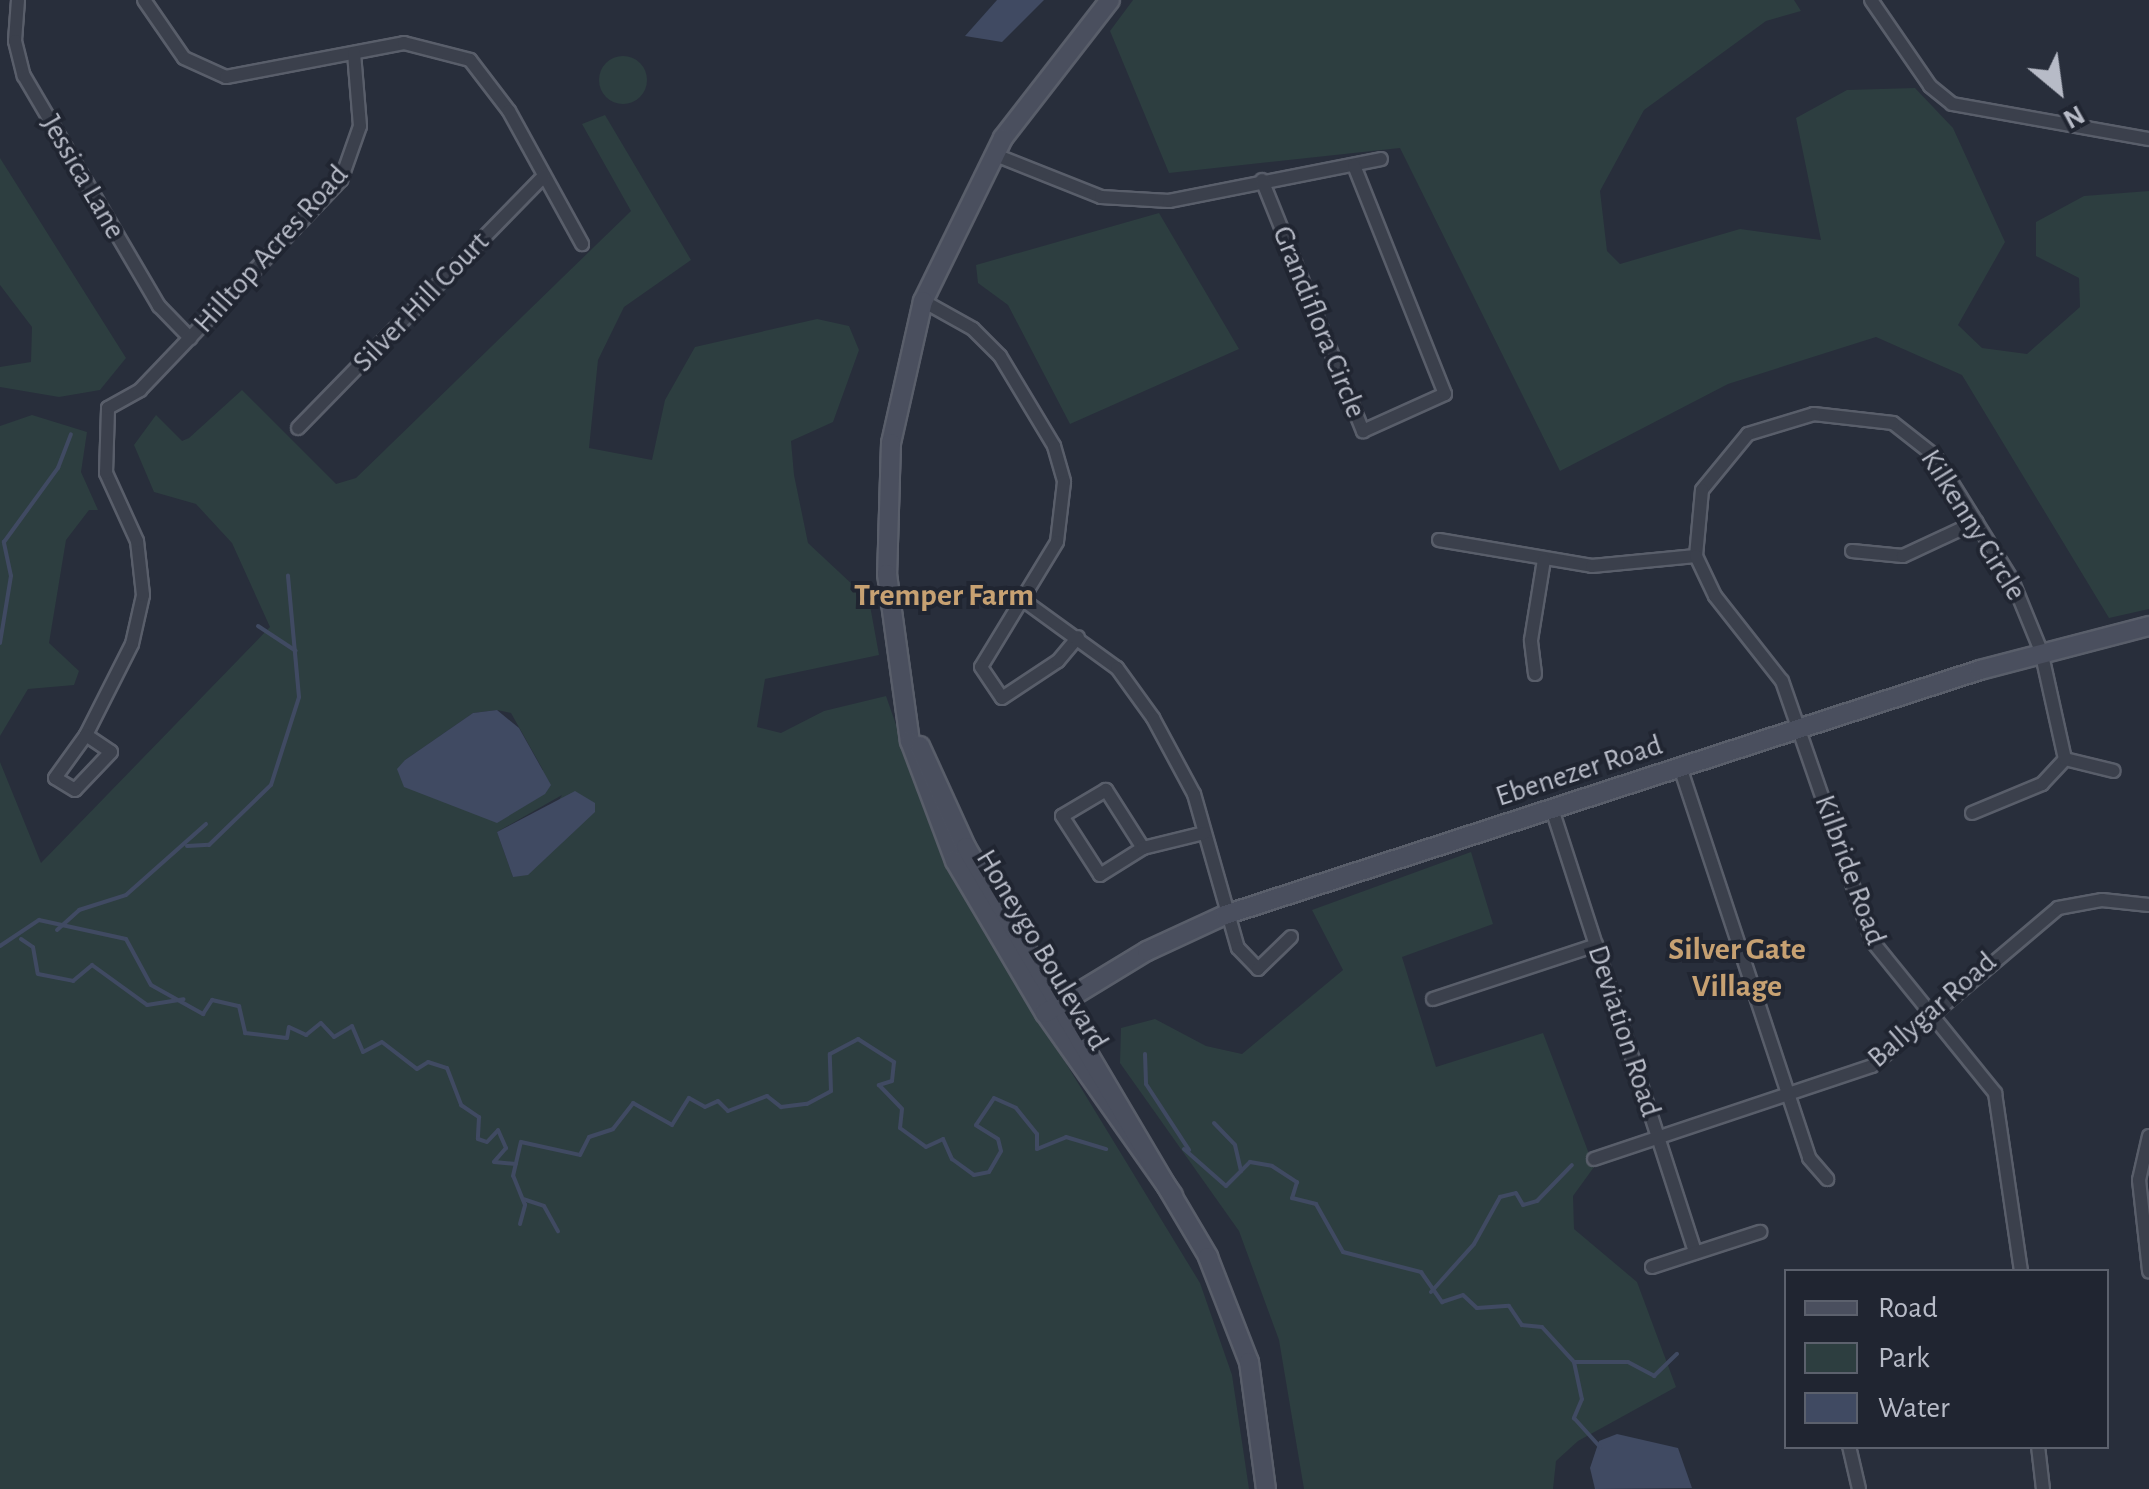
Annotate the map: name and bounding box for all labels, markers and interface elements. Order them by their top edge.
north arrow [2009,40,2109,140]
text: N [2058,99,2089,133]
street label: Jessica Lane [33,109,133,245]
street label: Hilltop Acres Road [186,157,356,341]
street label: Grandiflora Circle [1264,221,1374,423]
street label: Silver Hill Court [345,224,497,380]
street label: Kilkenny Circle [1912,443,2034,607]
district label: Tremper Farm [854,576,1034,614]
street label: Ebenezer Road [1491,727,1667,815]
street label: Kilbride Road [1806,790,1894,950]
street label: Honeygo Boulevard [968,843,1116,1057]
district label: Silver Gate Village [1668,931,1806,1006]
street label: Deviation Road [1579,941,1669,1121]
street label: Ballygar Road [1860,944,2004,1076]
legend [1784,1269,2109,1449]
text: Road [1878,1293,1938,1323]
text: Park [1878,1343,1930,1373]
text: Water [1878,1393,1950,1423]

